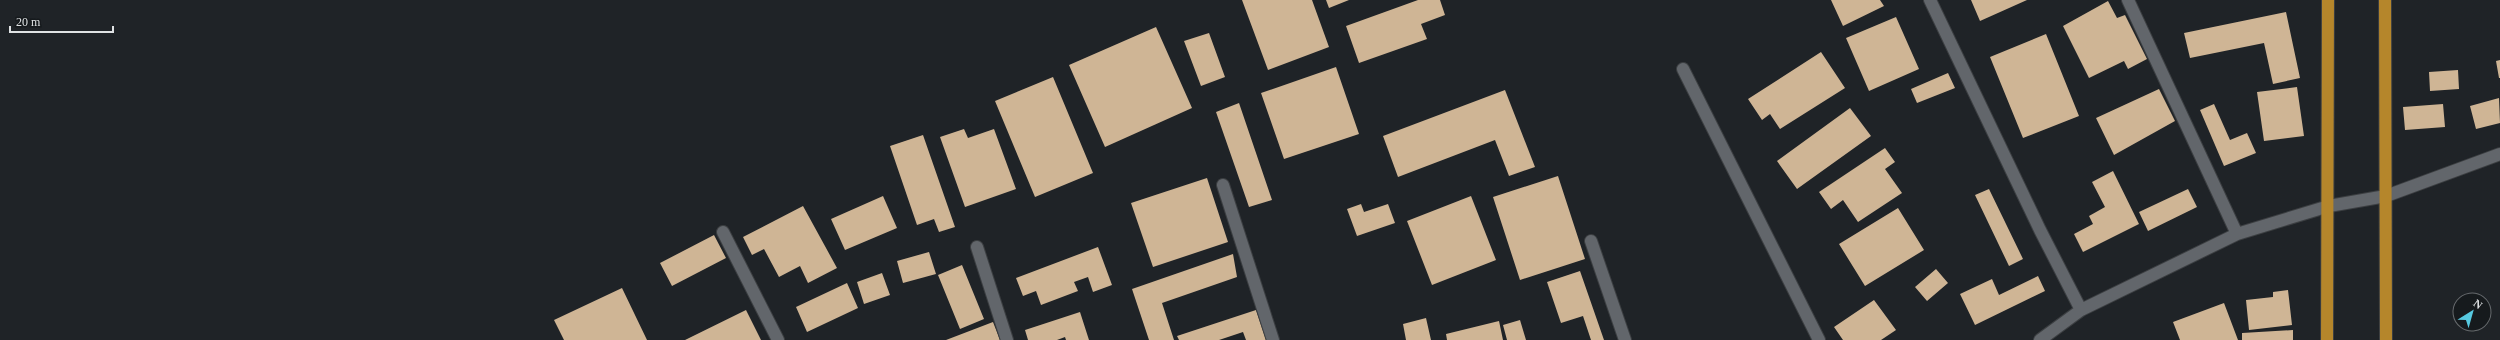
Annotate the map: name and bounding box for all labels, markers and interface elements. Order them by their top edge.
scale bar [10,8,113,34]
text: 20 m [16,15,41,29]
north arrow [2452,292,2492,332]
text: N [2471,297,2485,311]

